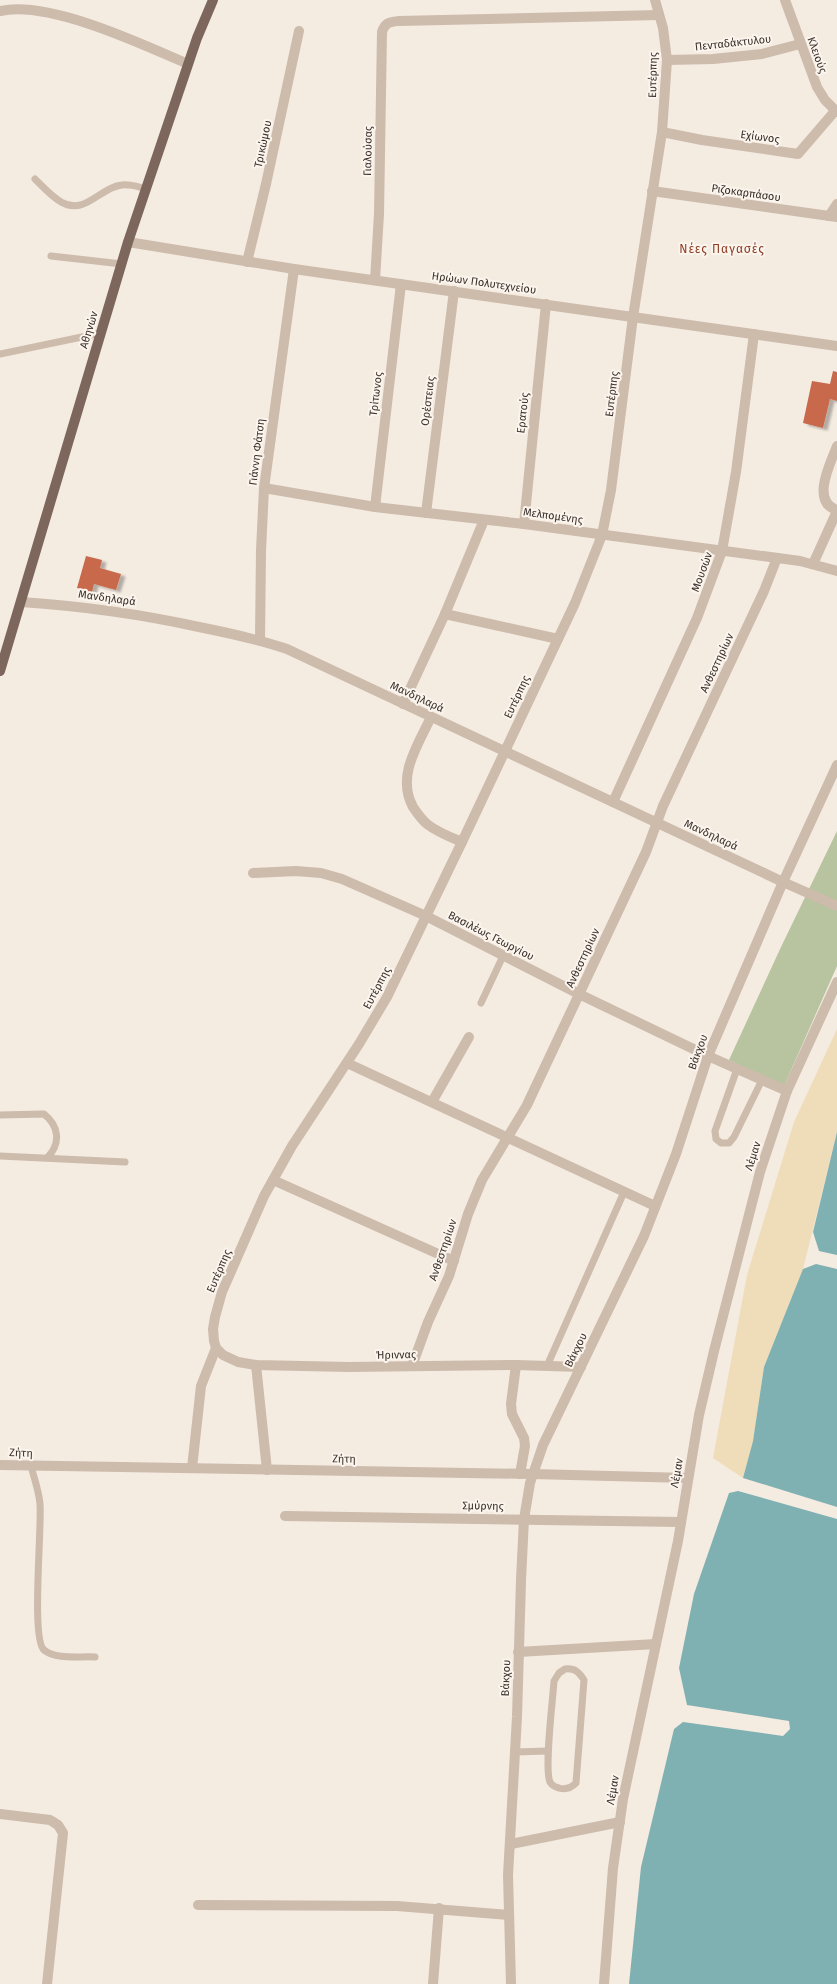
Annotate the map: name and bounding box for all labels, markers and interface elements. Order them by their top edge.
street label: Πενταδάκτυλου [694,33,772,53]
street label: Κλειούς [804,35,830,75]
street label: Ευτέρπης [646,52,660,98]
street label: Τρικώμου [252,119,274,169]
street label: Γιαλούσας [361,126,375,176]
street label: Εχίωνος [740,128,780,146]
street label: Ριζοκαρπάσου [710,182,782,204]
district label: Νέες Παγασές [679,242,765,256]
street label: Ηρώων Πολυτεχνείου [431,269,537,297]
street label: Αθηνών [77,309,101,350]
street label: Ευτέρπης [603,370,621,418]
street label: Τρίτωνος [367,371,385,417]
street label: Ορέστειας [419,375,437,427]
street label: Ερατούς [514,392,532,434]
street label: Γιάννη Φάτση [246,418,268,486]
street label: Μελπομένης [522,505,584,527]
street label: Μουσών [689,550,715,594]
street label: Μανδηλαρά [77,588,137,609]
street label: Ανθεστηρίων [698,631,737,695]
street label: Ευτέρπης [501,673,533,721]
street label: Μανδηλαρά [388,679,446,715]
street label: Μανδηλαρά [682,817,740,853]
street label: Βασιλέως Γεωργίου [446,909,536,963]
street label: Ανθεστηρίων [564,926,603,990]
street label: Ευτέρπης [360,965,394,1011]
street label: Βάκχου [686,1033,710,1071]
street label: Λέμαν [742,1139,764,1172]
street label: Ανθεστηρίων [426,1217,460,1282]
street label: Ευτέρπης [204,1247,234,1295]
street label: Βάκχου [562,1331,590,1369]
street label: Ήριννας [376,1348,416,1362]
street label: Ζήτη [9,1446,33,1460]
street label: Ζήτη [332,1452,356,1466]
street label: Λέμαν [668,1457,686,1489]
street label: Σμύρνης [462,1499,504,1513]
street label: Βάκχου [499,1659,513,1697]
street label: Λέμαν [604,1774,622,1806]

